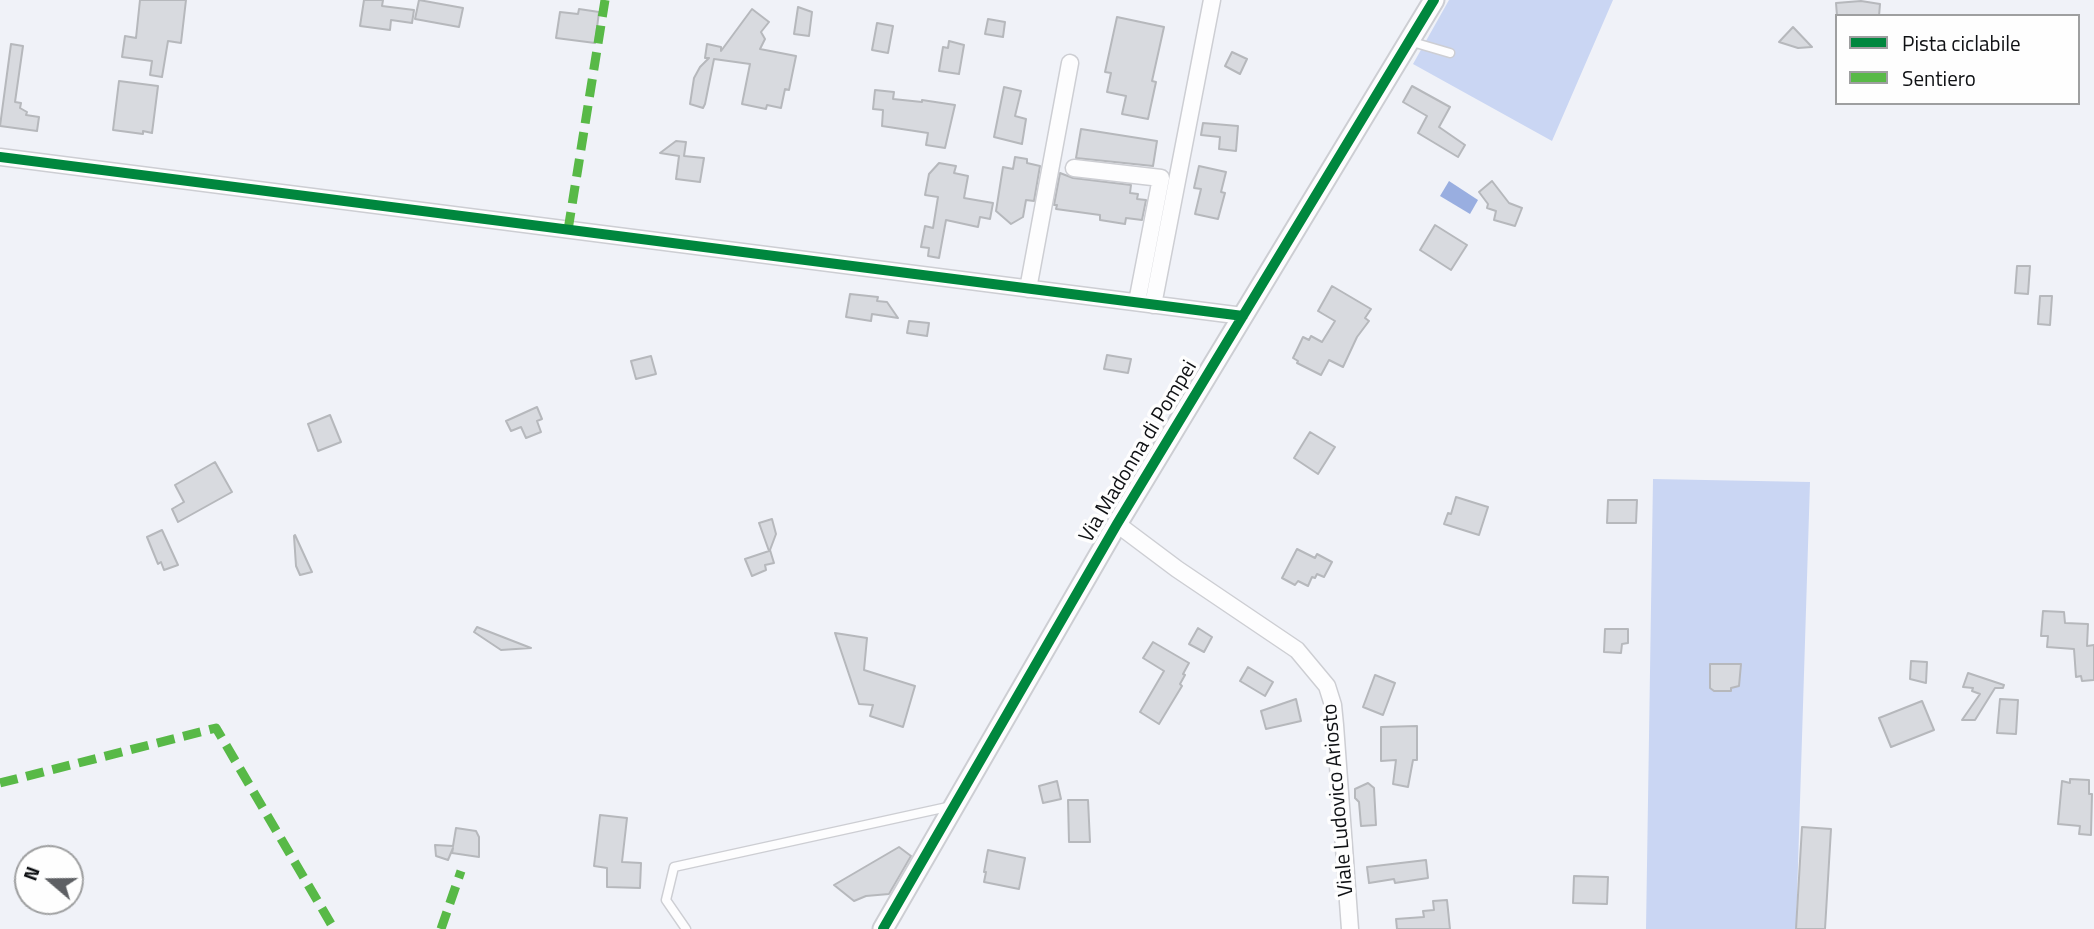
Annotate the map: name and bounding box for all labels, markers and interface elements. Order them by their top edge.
legend [1835,14,2080,105]
text: Pista ciclabile [1902,27,2021,59]
text: Sentiero [1902,62,1976,94]
street label: Via Madonna di Pompei [1075,357,1203,547]
street label: Viale Ludovico Ariosto [1318,702,1360,898]
north arrow [14,845,84,915]
text: N [15,862,47,884]

